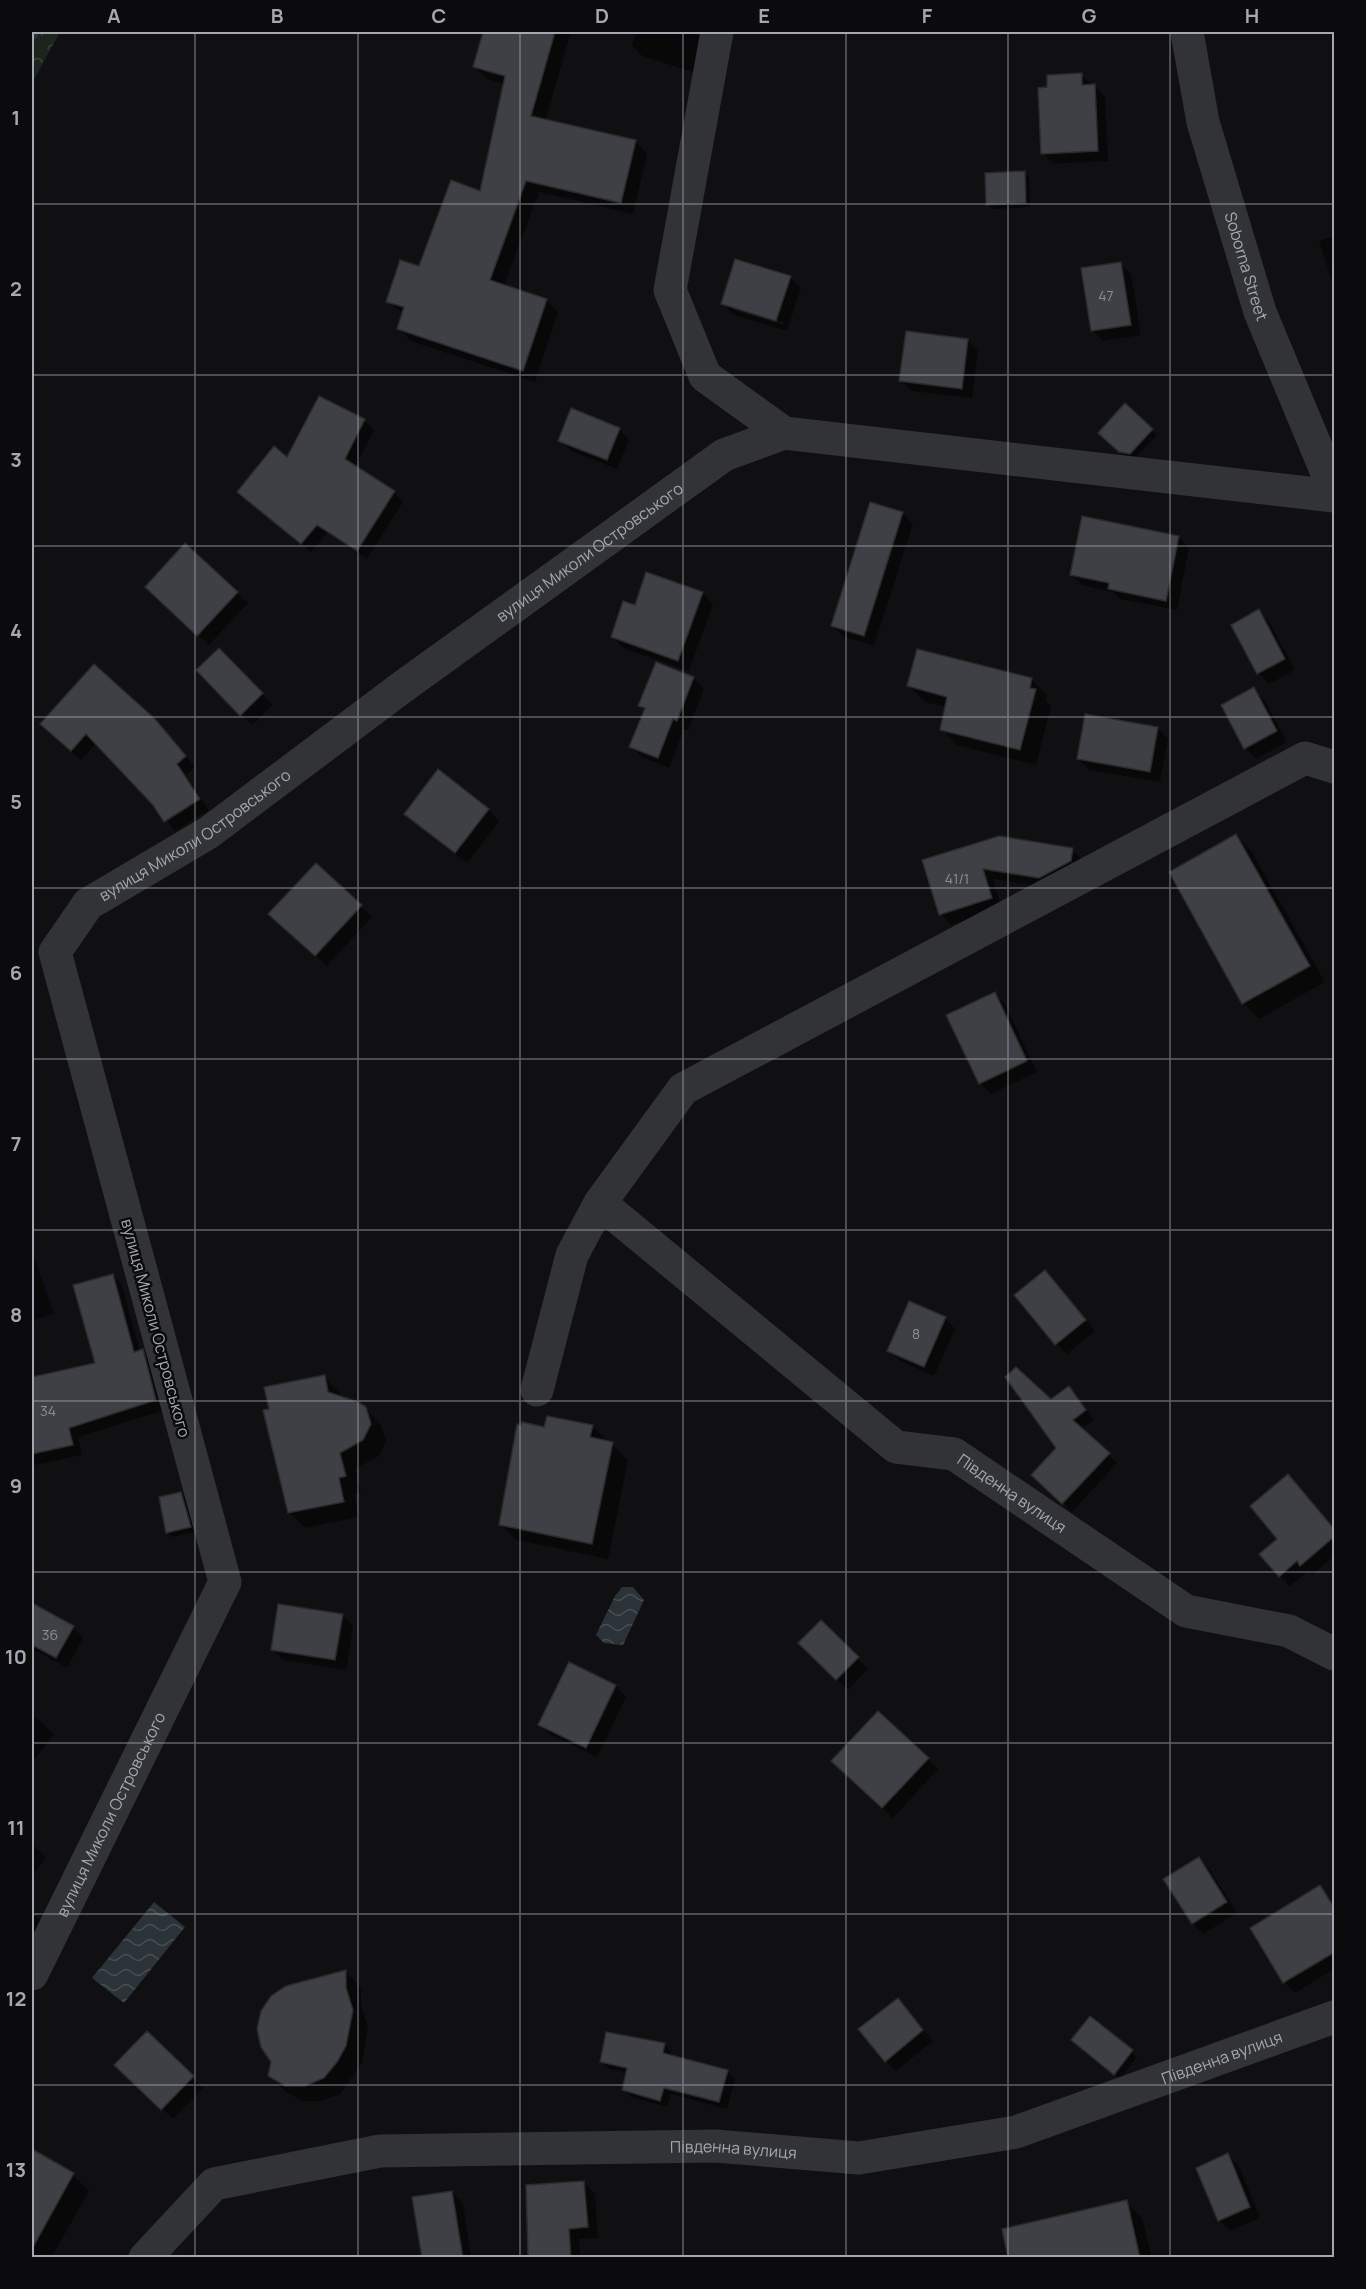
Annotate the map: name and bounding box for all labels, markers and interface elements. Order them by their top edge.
text: A [107,2,121,29]
text: B [271,2,284,29]
text: C [432,2,446,29]
text: D [595,2,609,29]
text: E [758,2,770,29]
text: F [922,2,933,29]
text: G [1082,2,1097,29]
text: H [1245,2,1259,29]
text: 1 [12,104,20,131]
street label: Soborna Street [1220,209,1273,324]
text: 2 [10,275,22,302]
house number: 47 [1098,286,1114,305]
text: 3 [10,446,22,473]
street label: вулиця Миколи Островського [492,477,687,627]
text: 4 [10,617,22,644]
street label: вулиця Миколи Островського [95,764,295,906]
text: 5 [10,788,22,815]
house number: 41/1 [945,869,969,888]
text: 6 [10,959,22,986]
text: 7 [11,1130,21,1157]
street label: вулиця Миколи Островського [116,1216,196,1440]
text: 8 [10,1301,22,1328]
house number: 8 [912,1324,920,1343]
house number: 34 [40,1401,56,1420]
street label: Південна вулиця [953,1448,1071,1538]
text: 9 [10,1472,22,1499]
house number: 36 [42,1625,58,1644]
text: 10 [5,1643,27,1670]
street label: вулиця Миколи Островського [51,1708,170,1920]
text: 11 [7,1814,25,1841]
text: 12 [6,1985,26,2012]
street label: Південна вулиця [1158,2026,1285,2090]
street label: Південна вулиця [670,2135,798,2164]
text: 13 [6,2156,26,2183]

